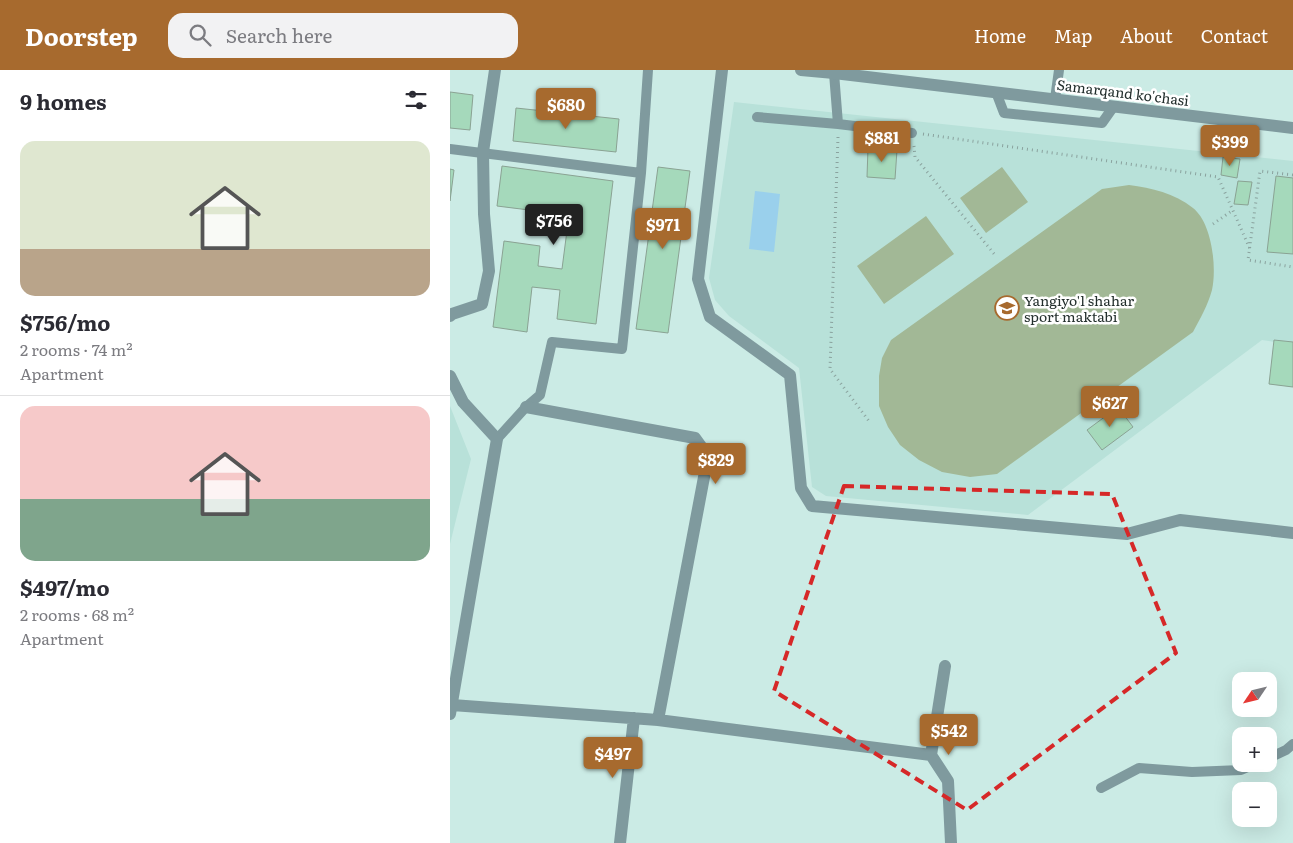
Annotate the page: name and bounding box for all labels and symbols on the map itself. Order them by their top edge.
street label: Samarqand ko'chasi [1056,74,1191,110]
pin: $680 [536,88,596,130]
pin: $881 [852,121,912,163]
pin: $399 [1200,124,1260,167]
pin: $756 [524,204,584,246]
pin: $971 [633,208,693,250]
place label: Yangiyo'l shahar sport maktabi [1024,290,1134,326]
school or university icon: Yangiyo'l shahar sport maktabi [994,295,1020,321]
pin: $627 [1080,386,1140,428]
pin: $829 [686,442,746,485]
north arrow [1232,672,1278,718]
pin: $542 [919,714,979,756]
pin: $497 [583,736,643,779]

